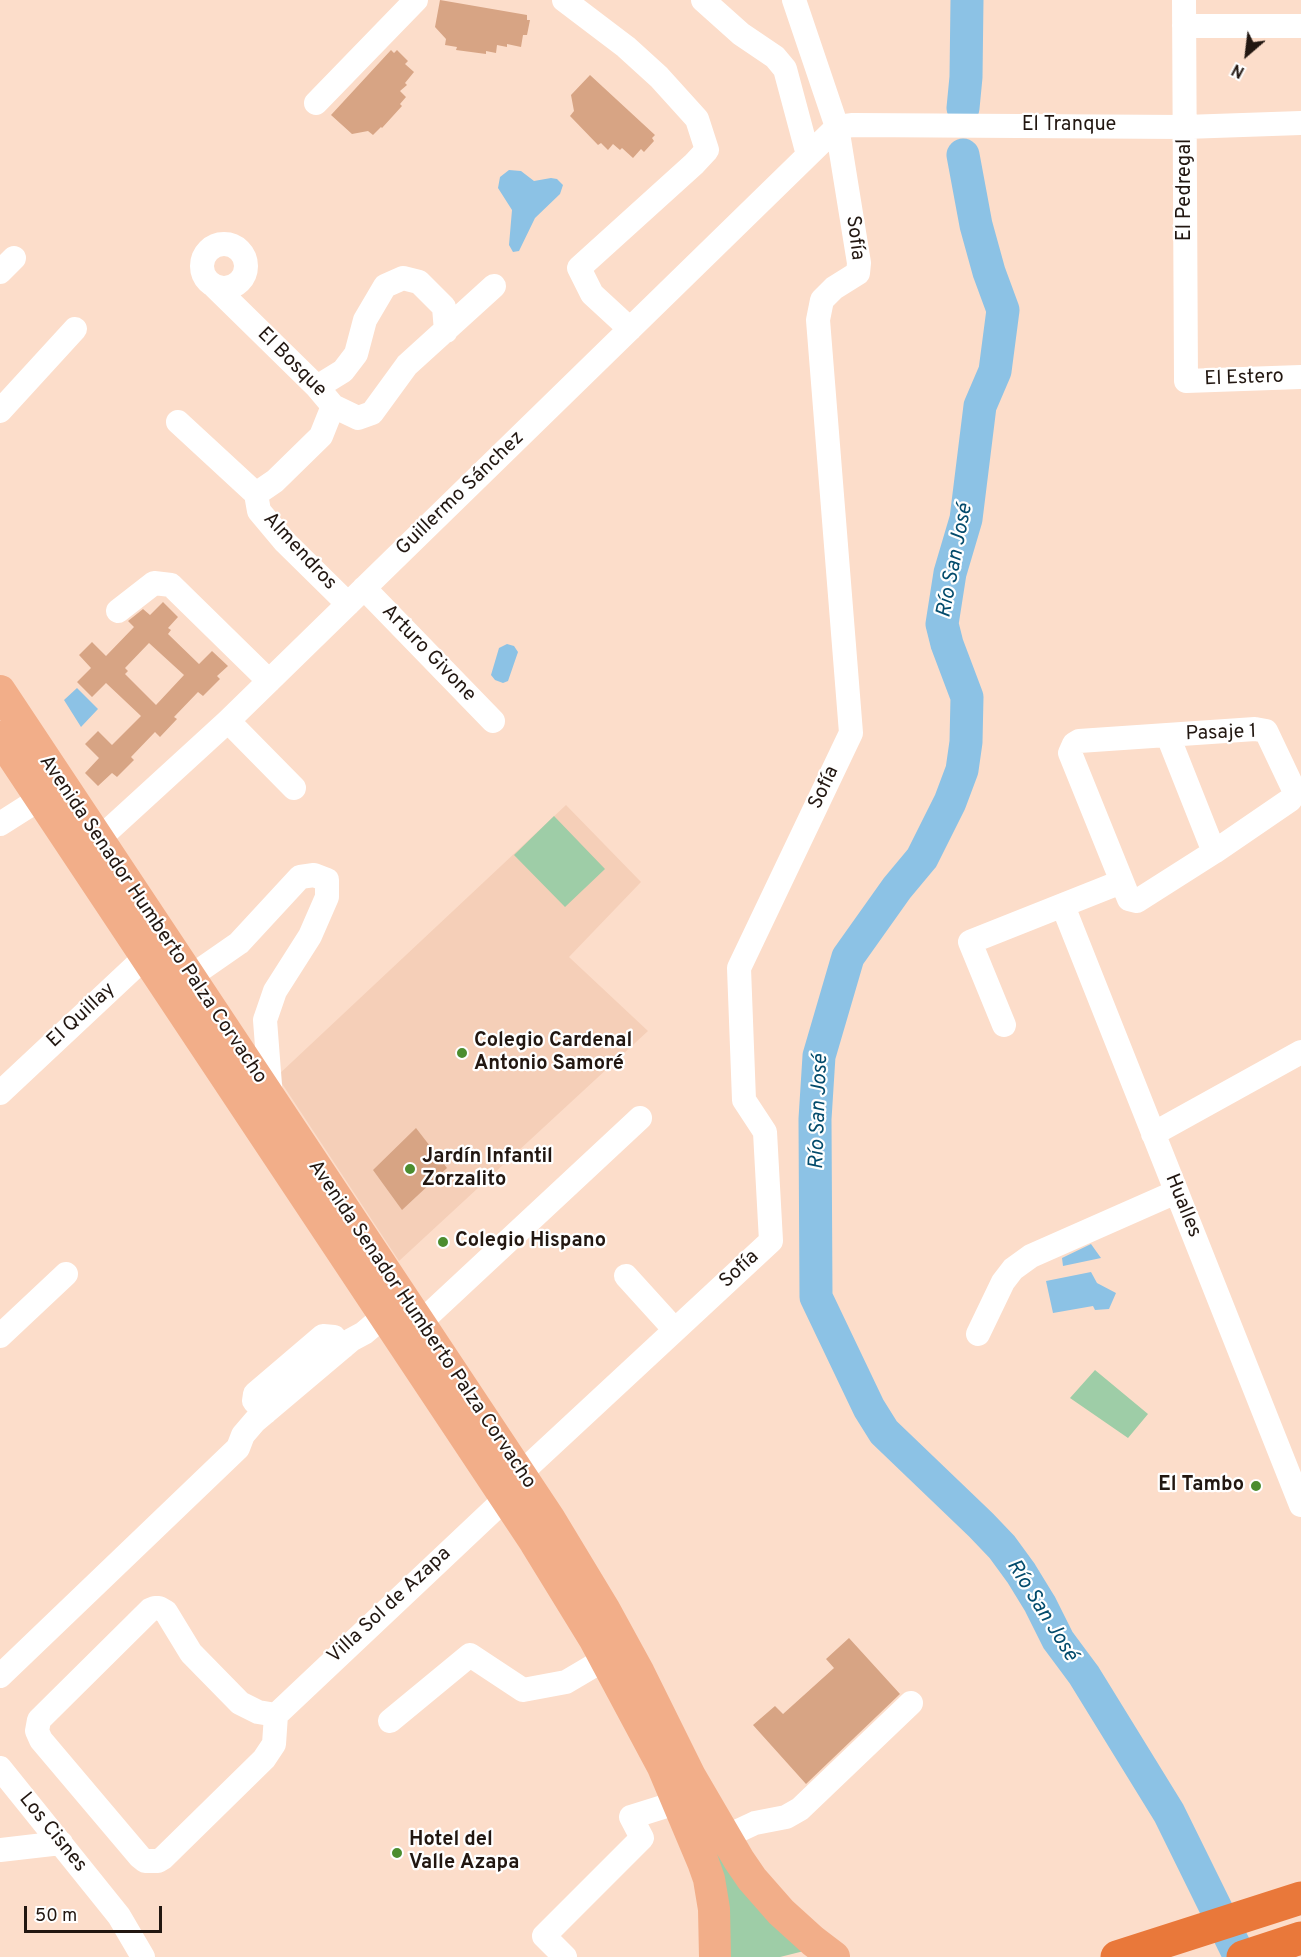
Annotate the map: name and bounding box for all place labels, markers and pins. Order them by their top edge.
place label: Colegio Cardenal Antonio Samoré [474,1030,632,1077]
marker: Colegio Cardenal Antonio Samoré [455,1046,469,1060]
place label: Jardín Infantil Zorzalito [422,1146,553,1193]
marker: Jardín Infantil Zorzalito [403,1162,417,1176]
place label: Colegio Hispano [455,1230,606,1254]
marker: Colegio Hispano [436,1235,450,1249]
place label: El Tambo [1158,1474,1244,1498]
marker: El Tambo [1249,1479,1263,1493]
place label: Hotel del Valle Azapa [409,1829,519,1876]
marker: Hotel del Valle Azapa [390,1846,404,1860]

